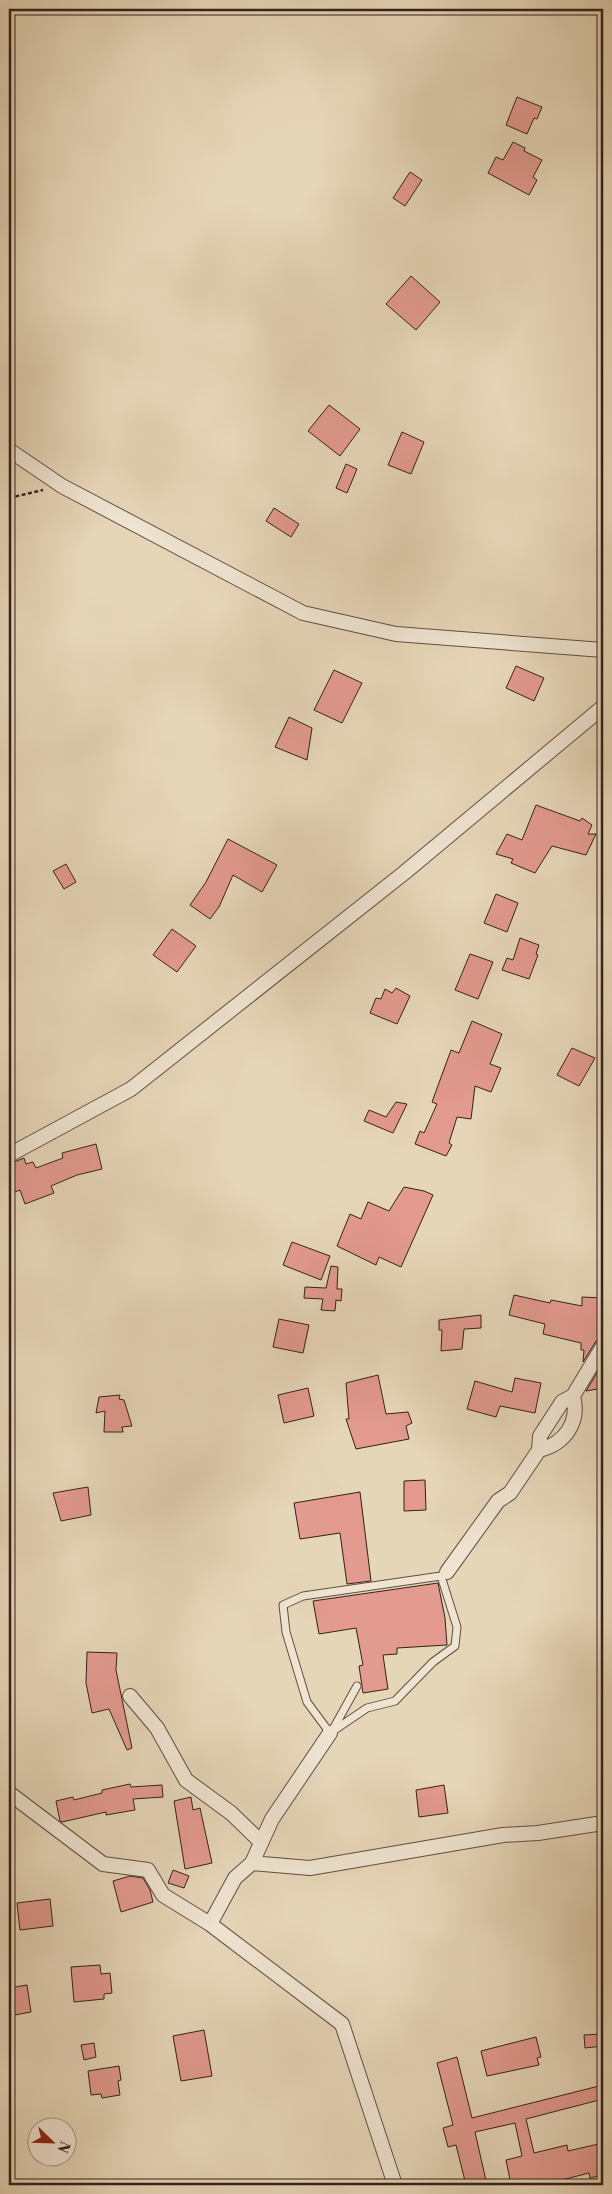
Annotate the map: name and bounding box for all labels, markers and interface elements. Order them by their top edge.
north arrow [28,2116,78,2166]
text: N [53,2138,73,2155]

